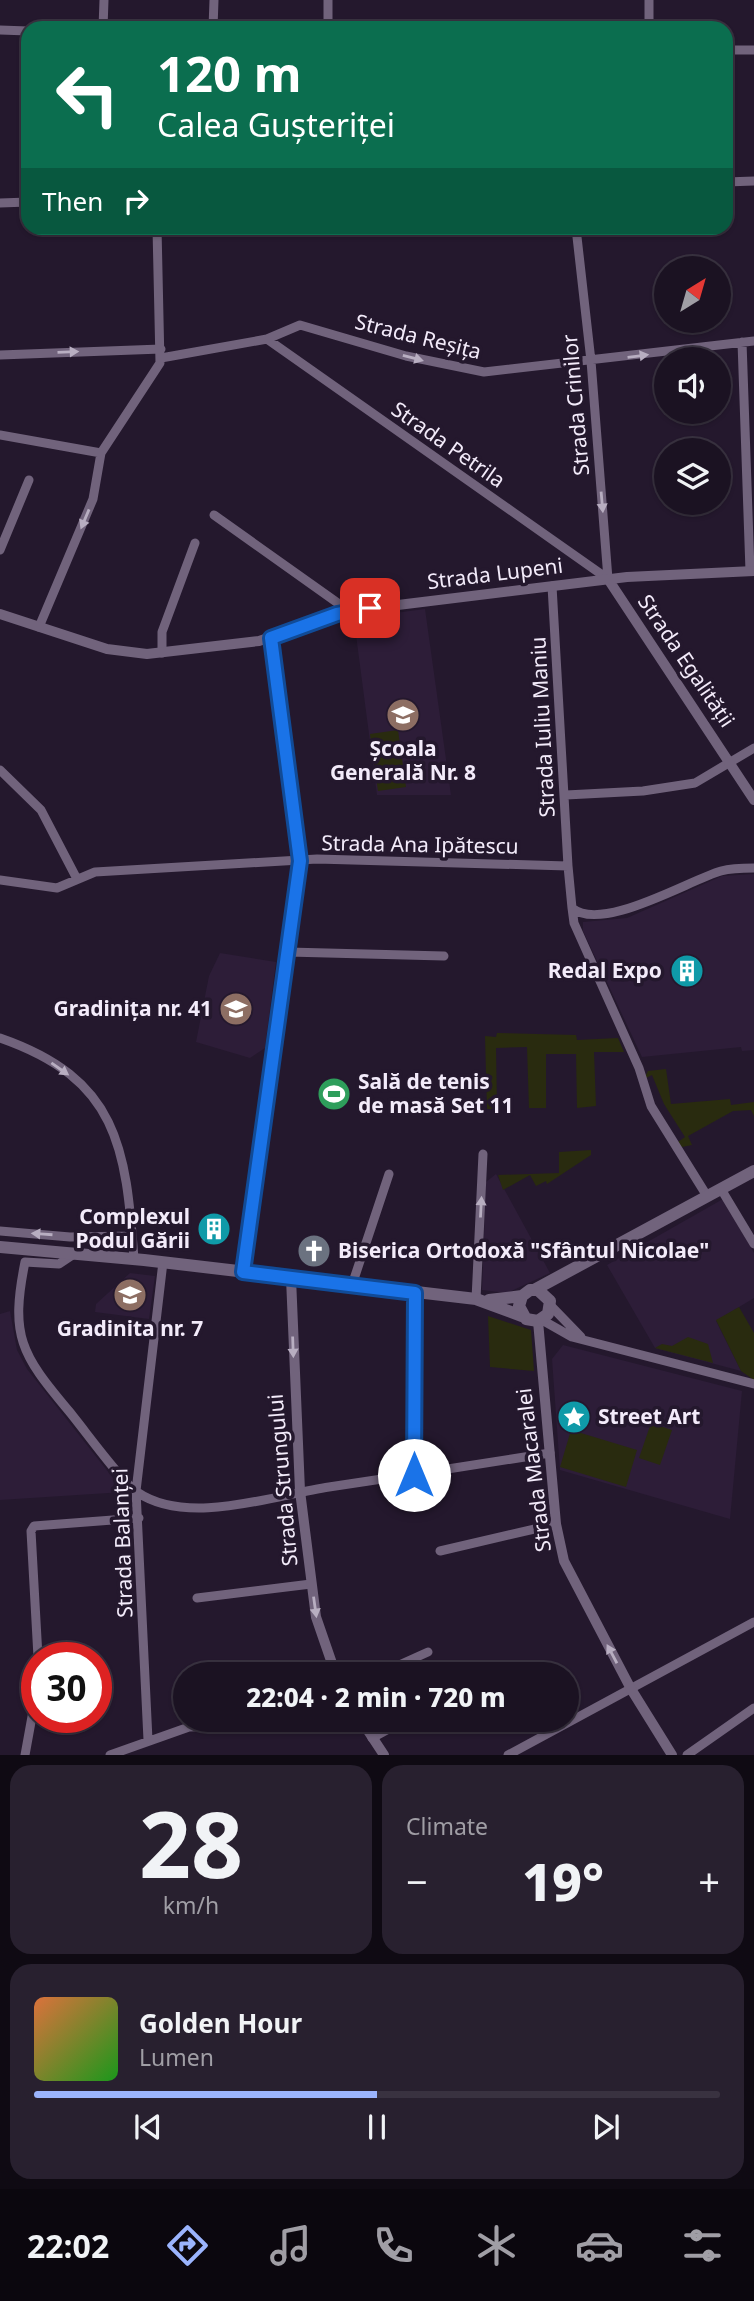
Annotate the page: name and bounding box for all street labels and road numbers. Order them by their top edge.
street label: Strada Reșița [352,307,484,365]
street label: Strada Crinilor [555,333,595,477]
street label: Strada Petrila [386,395,511,494]
street label: Strada Lupeni [425,551,564,595]
street label: Strada Egalității [632,589,742,732]
street label: Strada Iuliu Maniu [523,636,561,818]
street label: Strada Ana Ipătescu [321,828,519,860]
street label: Strada Macaralei [509,1387,557,1554]
street label: Strada Strungului [261,1393,303,1567]
street label: Strada Balanței [105,1468,139,1618]

